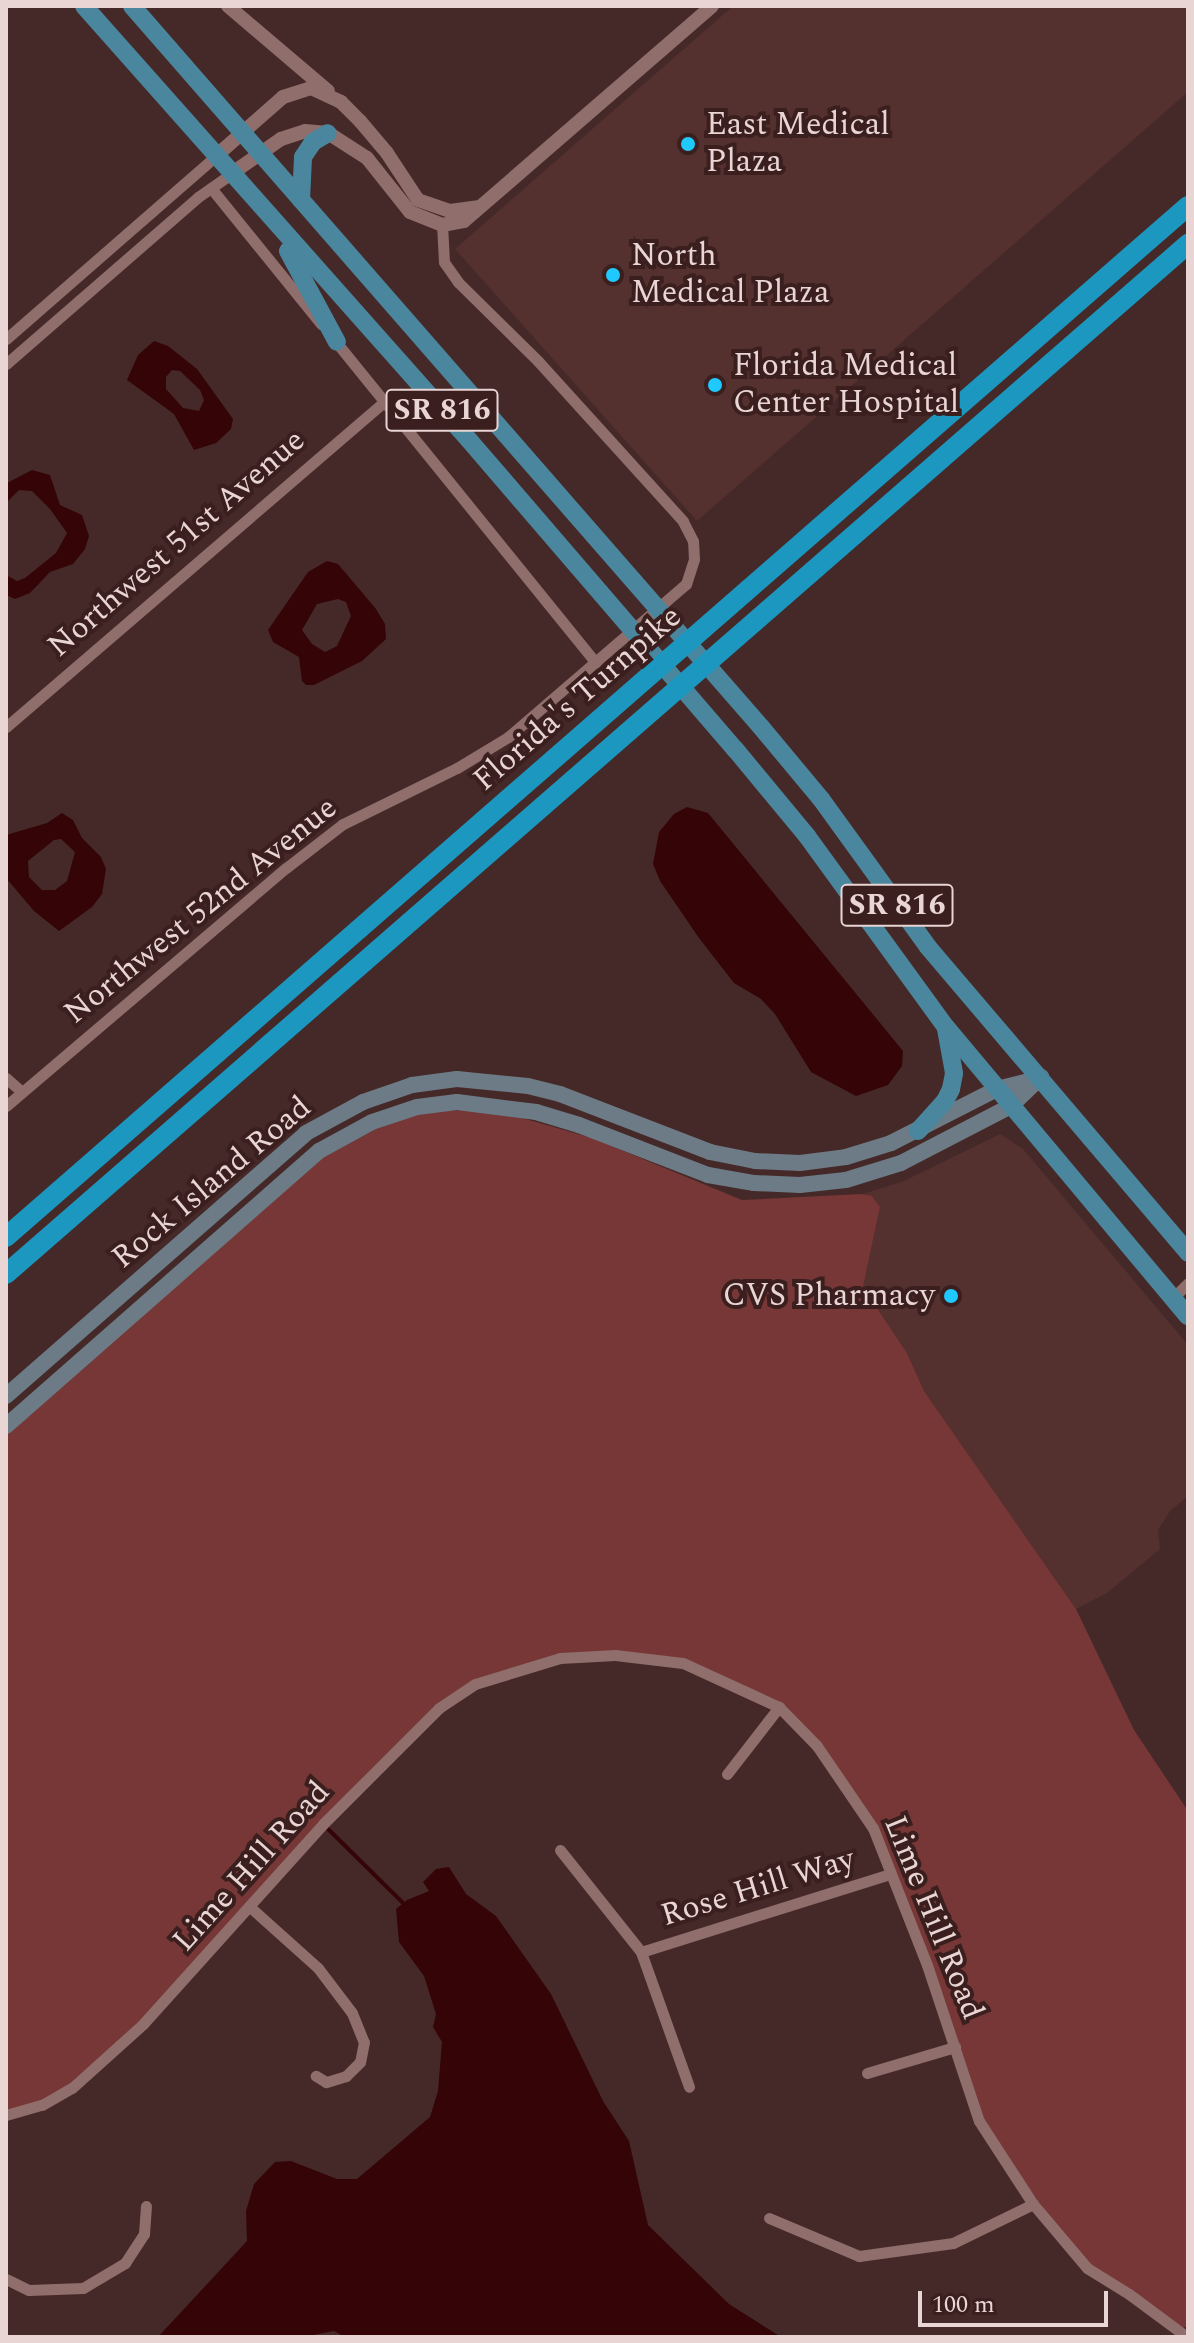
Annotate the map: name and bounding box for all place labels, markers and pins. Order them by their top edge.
place label: East Medical Plaza [706,107,890,182]
marker: East Medical Plaza [677,133,699,155]
place label: North Medical Plaza [631,238,830,313]
marker: North Medical Plaza [602,264,624,286]
place label: Florida Medical Center Hospital [733,348,959,423]
marker: Florida Medical Center Hospital [704,374,726,396]
place label: CVS Pharmacy [723,1277,935,1315]
marker: CVS Pharmacy [942,1287,960,1305]

